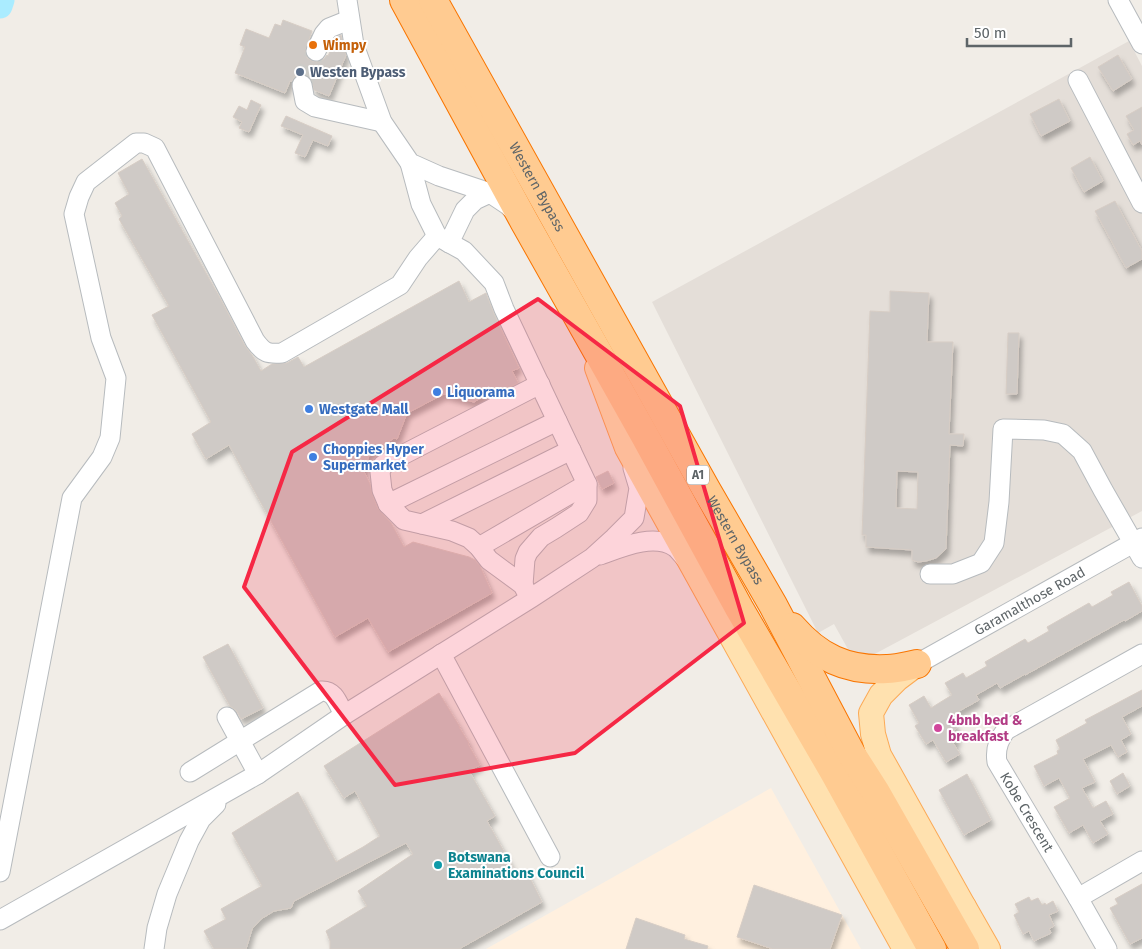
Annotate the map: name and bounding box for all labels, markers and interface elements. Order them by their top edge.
scale bar [967,15,1071,47]
text: 50 m [974,24,1007,42]
place label: Wimpy [323,37,367,54]
marker: Wimpy [307,39,319,51]
place label: Westen Bypass [310,64,406,81]
marker: Westen Bypass [294,66,306,78]
street label: Western Bypass [505,140,569,235]
place label: Liquorama [447,384,515,401]
marker: Liquorama [431,386,443,398]
place label: Westgate Mall [319,401,409,418]
marker: Westgate Mall [303,403,315,415]
place label: Choppies Hyper Supermarket [323,441,424,474]
marker: Choppies Hyper Supermarket [307,451,319,463]
road number: A1 [687,466,709,484]
street label: Western Bypass [703,493,768,588]
street label: Garamalthose Road [971,564,1088,639]
place label: 4bnb bed & breakfast [948,712,1023,745]
marker: 4bnb bed & breakfast [932,722,944,734]
street label: Kobe Crescent [996,769,1058,856]
place label: Botswana Examinations Council [448,849,585,882]
marker: Botswana Examinations Council [432,859,444,871]

